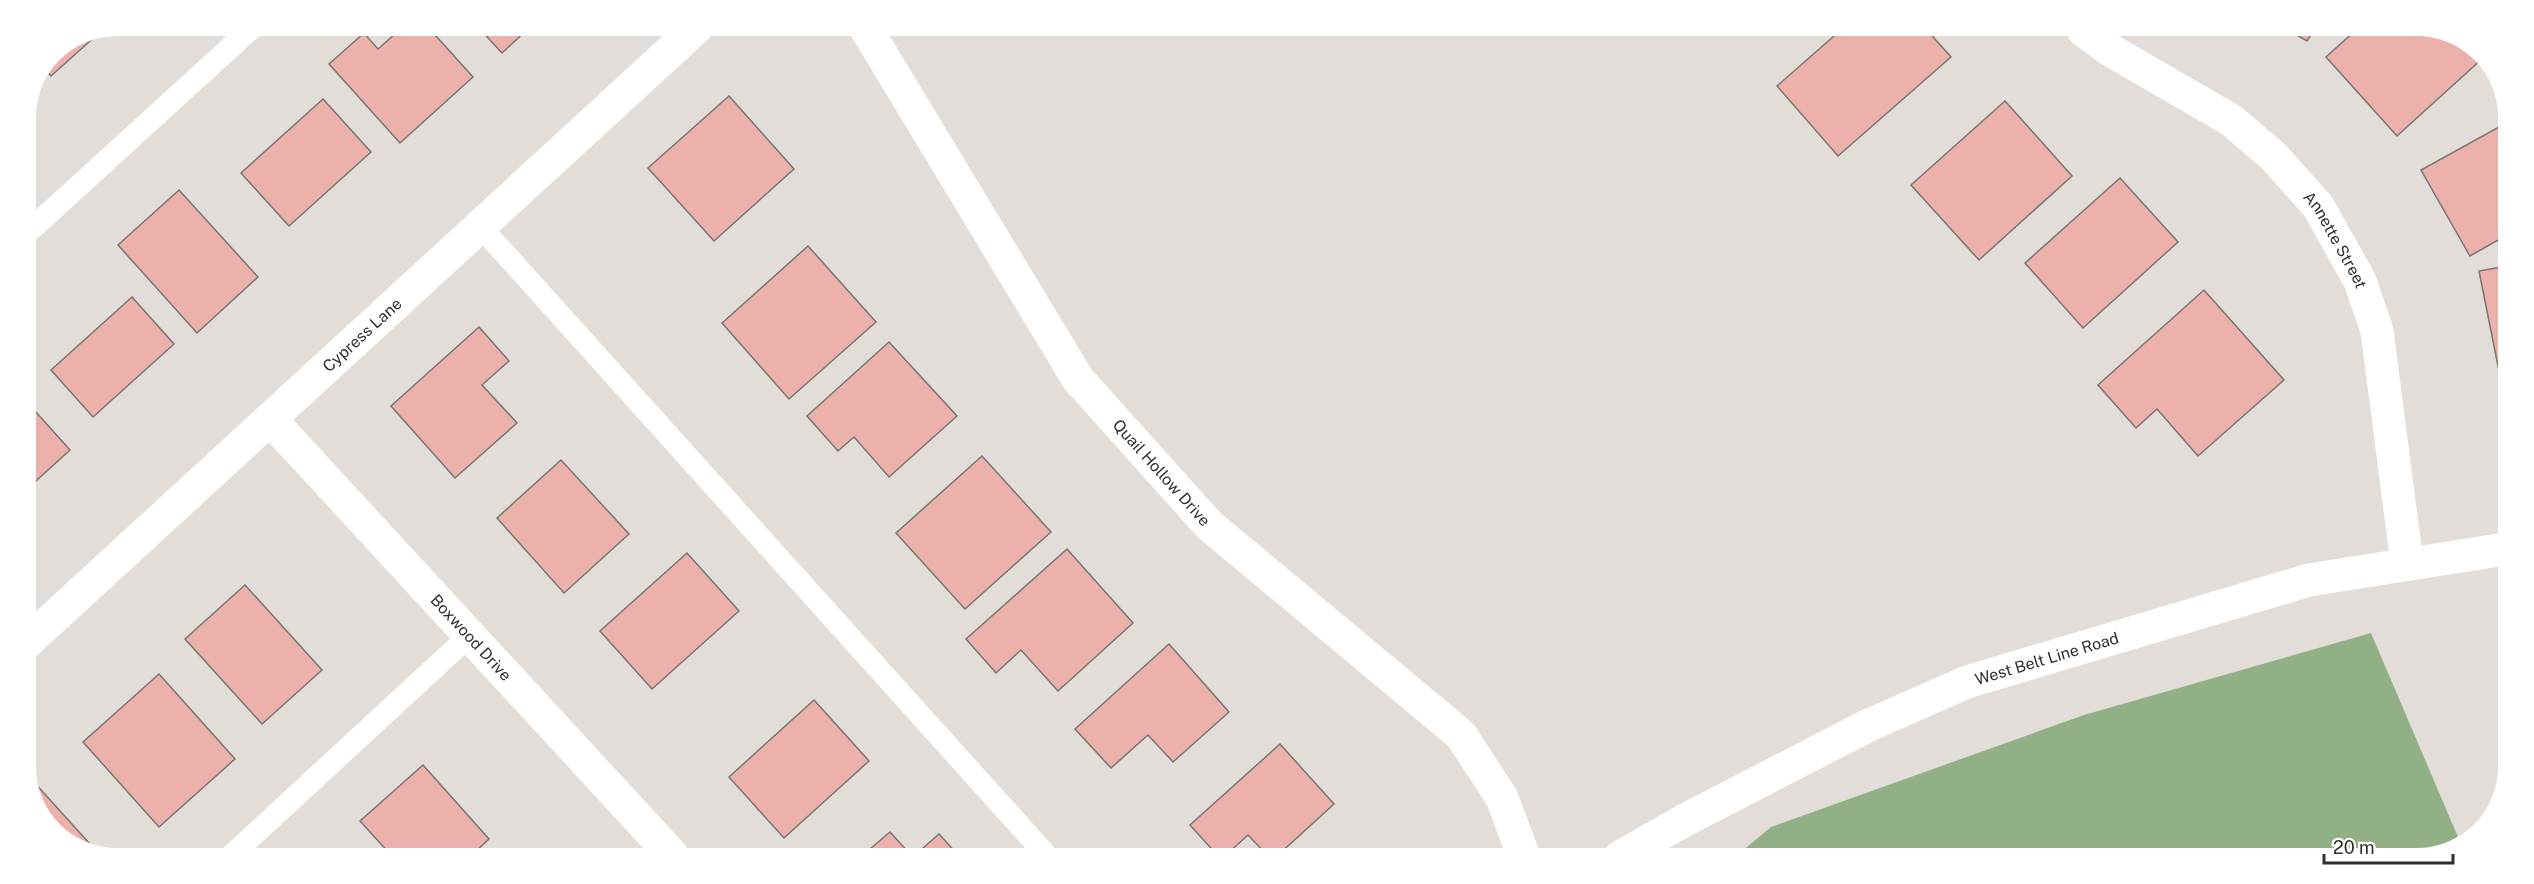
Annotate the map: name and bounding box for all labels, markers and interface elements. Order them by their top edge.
street label: Annette Street [2300,187,2371,291]
street label: Cypress Lane [318,294,405,376]
street label: Quail Hollow Drive [1109,415,1215,530]
street label: Boxwood Drive [427,590,516,684]
street label: West Belt Line Road [1972,628,2121,689]
scale bar [2324,827,2453,865]
text: 20 m [2333,837,2375,858]

